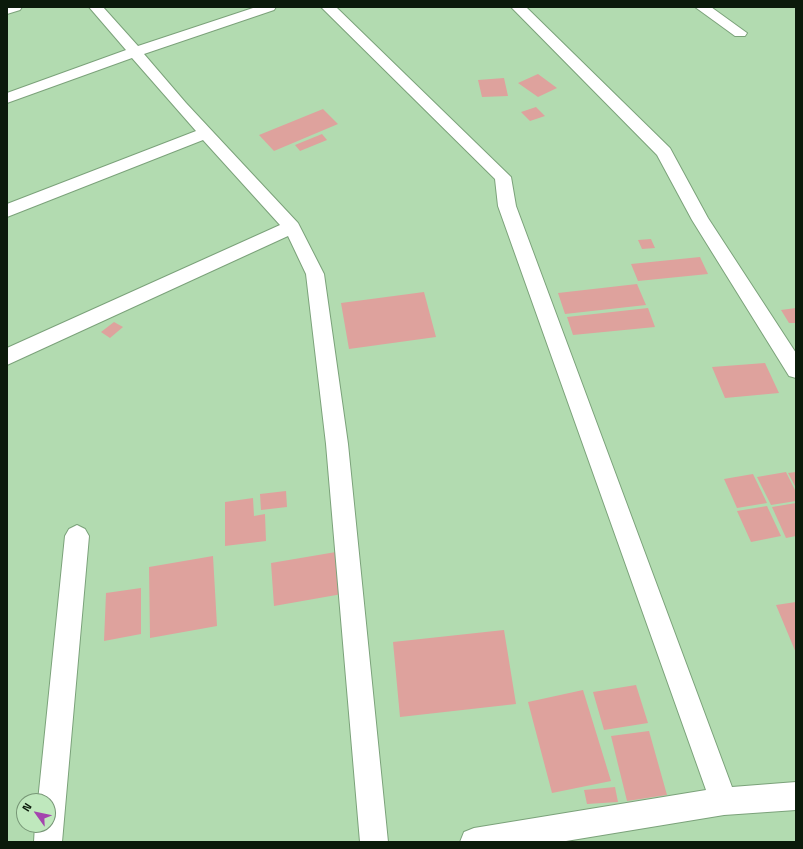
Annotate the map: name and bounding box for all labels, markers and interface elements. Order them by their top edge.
north arrow [16,793,56,833]
text: N [18,799,36,815]

